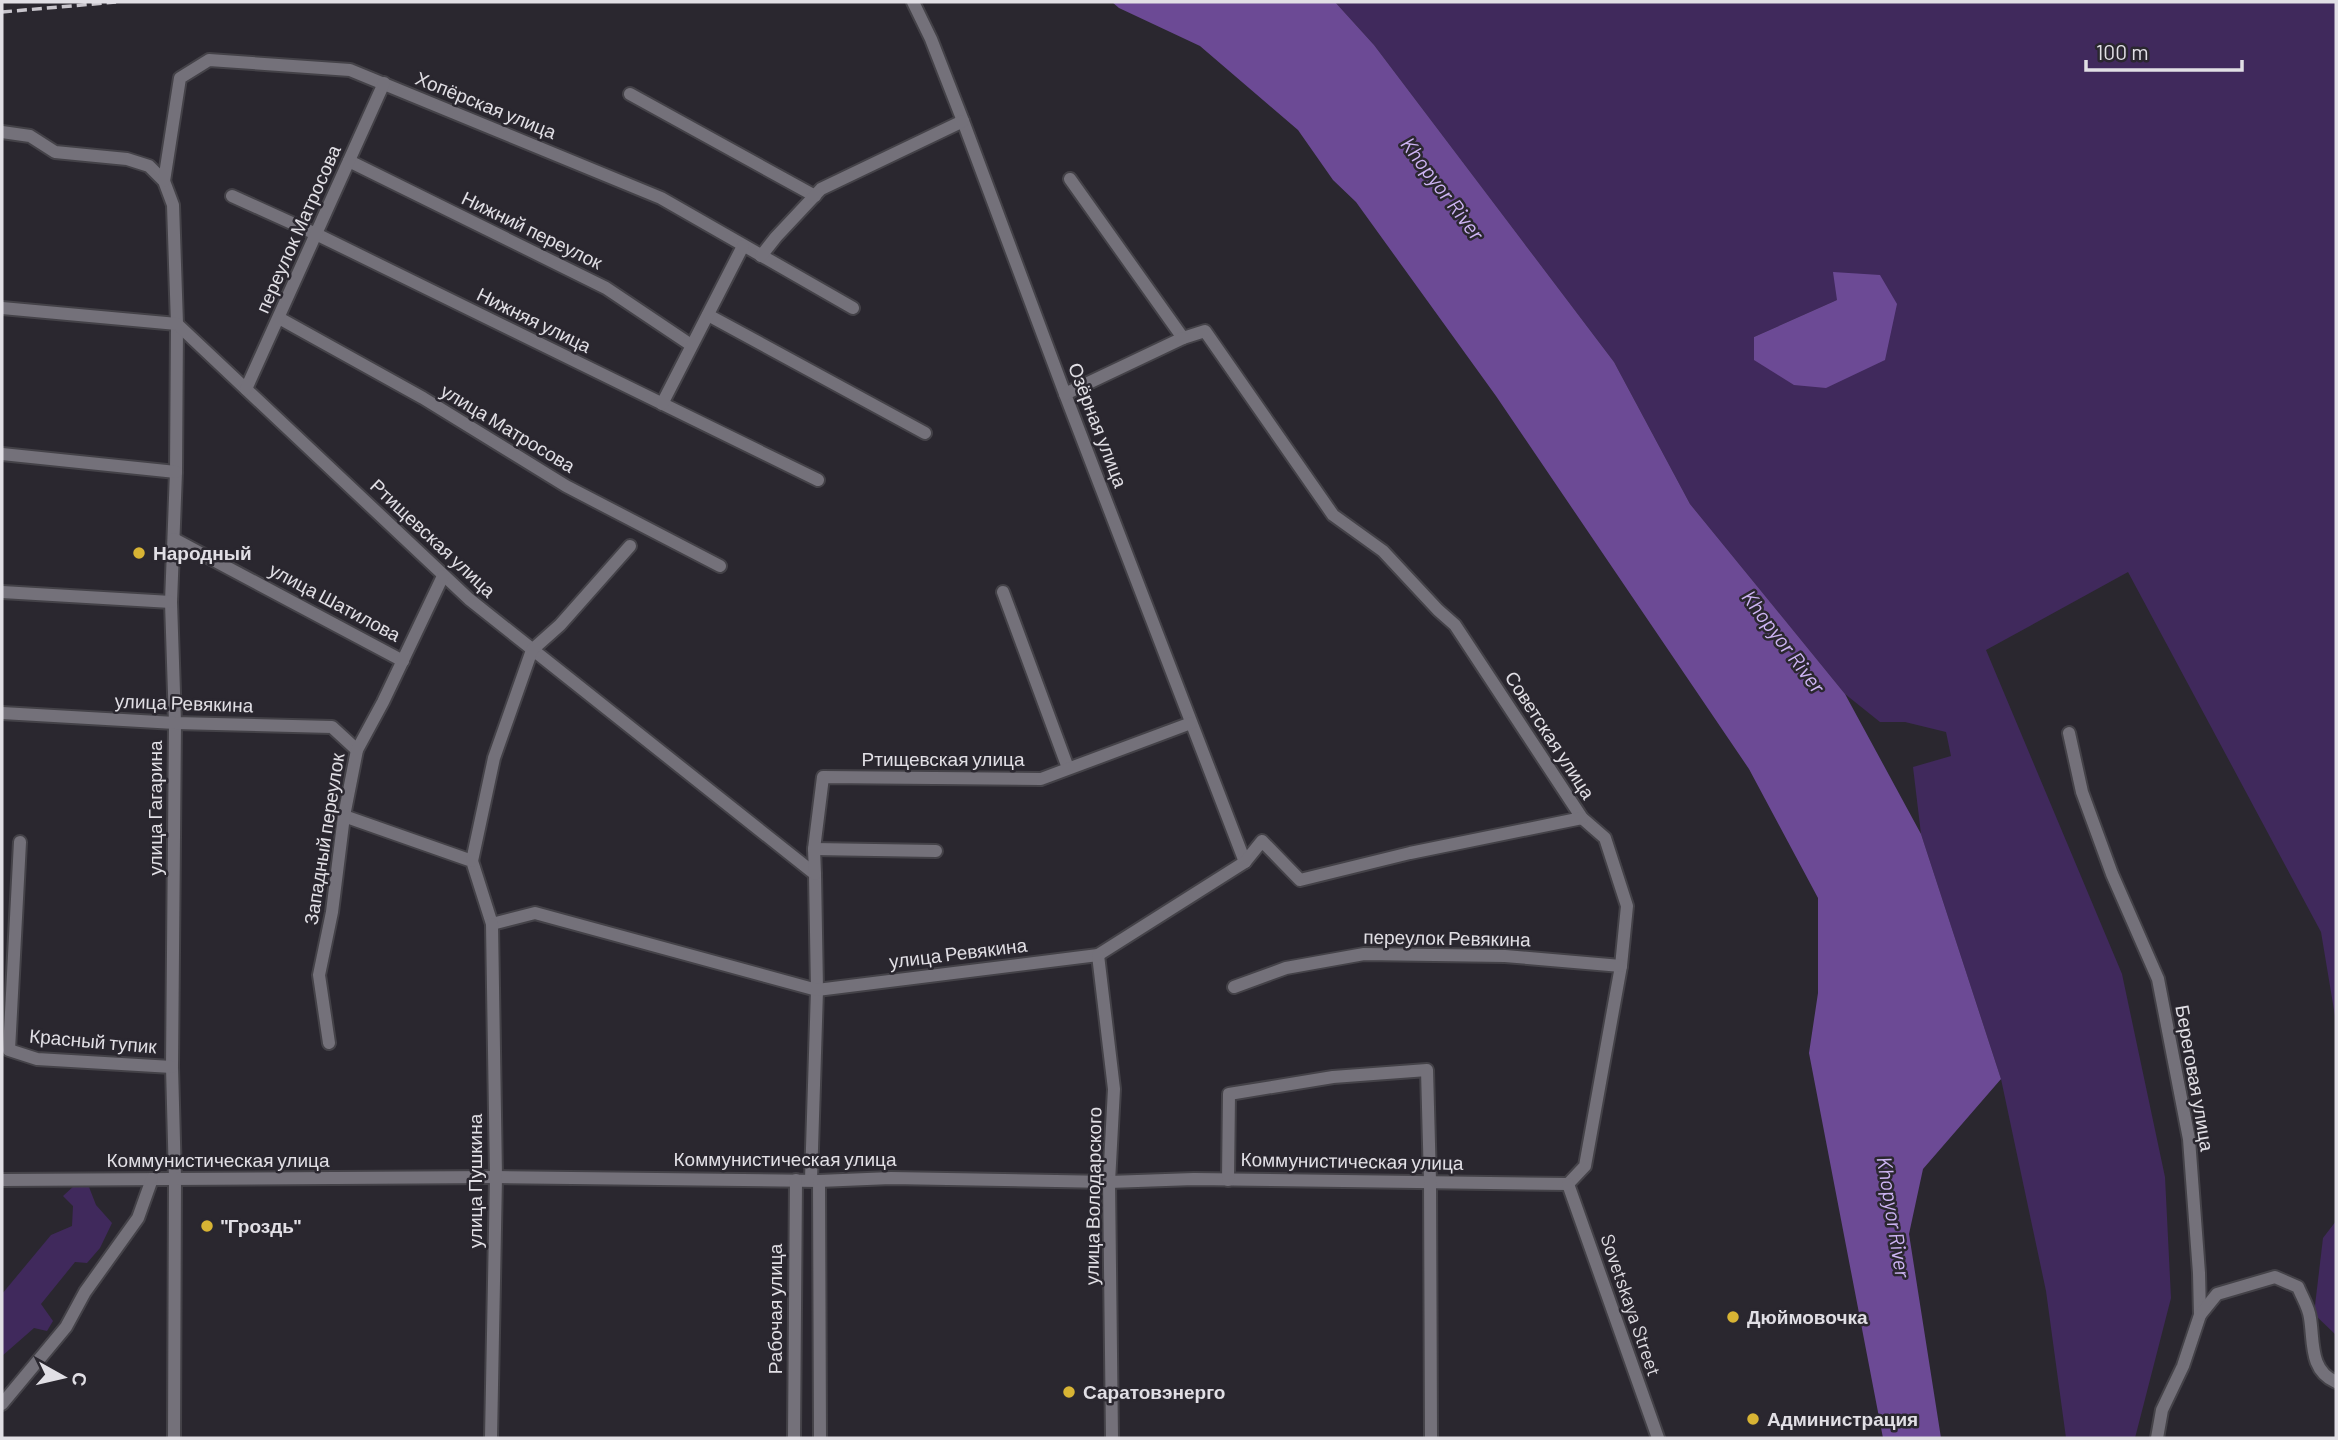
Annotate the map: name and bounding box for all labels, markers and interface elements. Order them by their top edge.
scale bar [2086,28,2242,72]
text: 100 m [2096,39,2149,64]
street label: Хопёрская улица [413,66,560,143]
water label: Khopyor River [1396,132,1490,245]
street label: переулок Матросова [250,141,345,316]
street label: Нижний переулок [458,186,607,274]
street label: Нижняя улица [473,282,595,357]
street label: Озёрная улица [1064,359,1133,491]
street label: улица Матросова [437,378,580,477]
street label: Ртищевская улица [366,474,501,602]
place label: Народный [153,541,252,564]
marker: Народный [131,545,147,561]
street label: улица Шатилова [266,557,405,646]
water label: Khopyor River [1737,585,1831,698]
street label: Советская улица [1501,667,1601,803]
street label: улица Ревякина [114,689,254,716]
street label: улица Гагарина [143,740,166,876]
street label: Ртищевская улица [862,747,1025,770]
street label: Западный переулок [299,751,349,926]
street label: переулок Ревякина [1363,925,1531,950]
street label: улица Ревякина [888,933,1029,972]
street label: Береговая улица [2171,1003,2220,1153]
street label: Красный тупик [28,1023,158,1058]
street label: улица Володарского [1079,1107,1106,1285]
street label: улица Пушкина [463,1113,486,1248]
street label: Коммунистическая улица [674,1147,897,1170]
street label: Коммунистическая улица [1240,1147,1464,1174]
street label: Коммунистическая улица [107,1148,330,1171]
water label: Khopyor River [1873,1154,1916,1280]
place label: "Гроздь" [221,1214,301,1237]
marker: "Гроздь" [199,1218,215,1234]
street label: Sovetskaya Street [1596,1231,1667,1379]
street label: Рабочая улица [763,1243,786,1374]
place label: Дюймовочка [1747,1305,1868,1328]
marker: Дюймовочка [1725,1309,1741,1325]
north arrow [28,1342,98,1412]
text: С [68,1371,93,1388]
place label: Саратовэнерго [1083,1380,1225,1403]
marker: Саратовэнерго [1061,1384,1077,1400]
place label: Администрация [1767,1407,1918,1430]
marker: Администрация [1745,1411,1761,1427]

